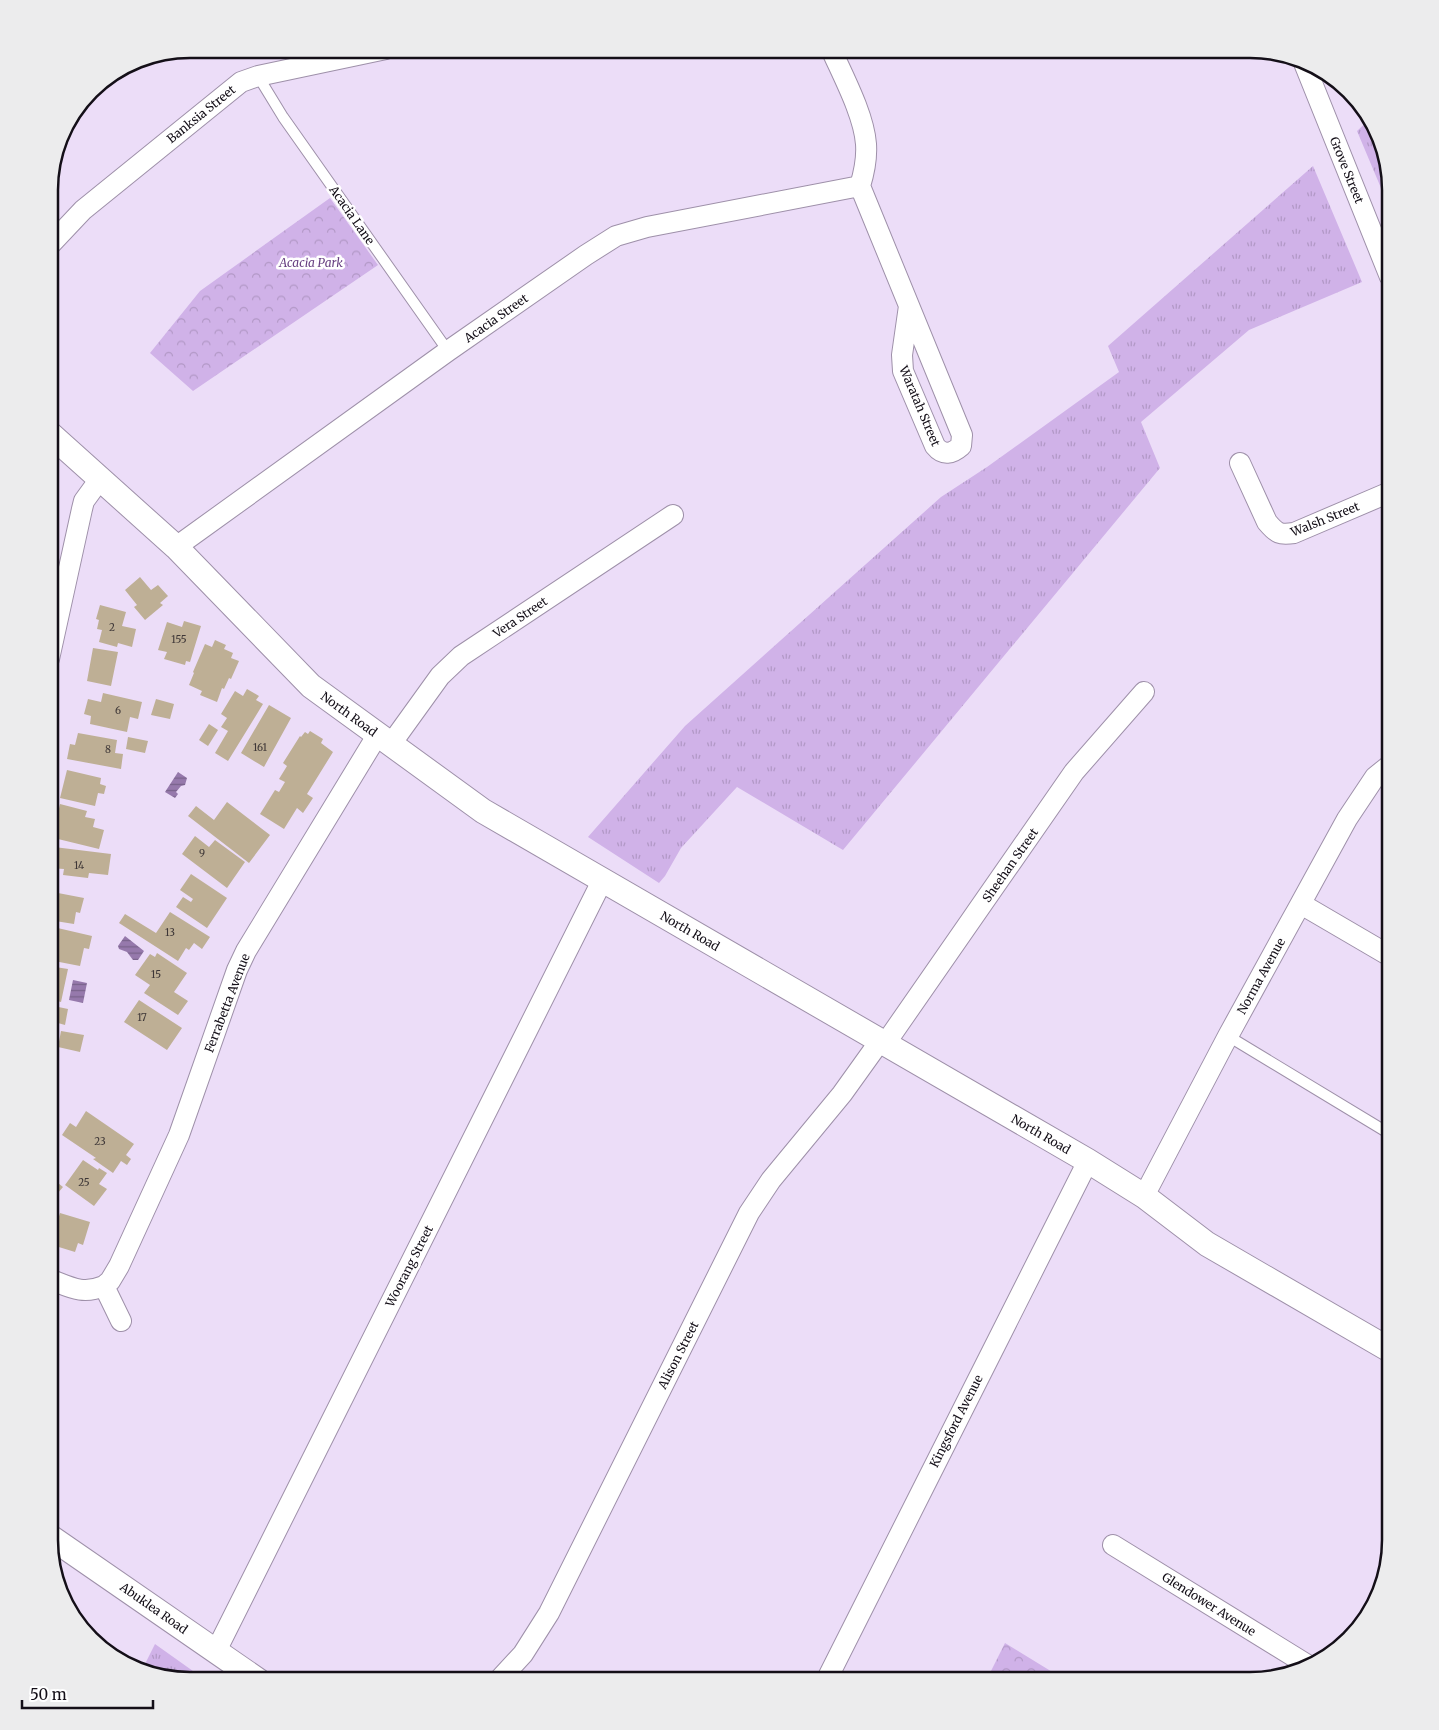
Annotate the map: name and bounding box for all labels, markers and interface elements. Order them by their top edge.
street label: Banksia Street [164,82,238,146]
street label: Grove Street [1327,134,1367,206]
street label: Acacia Lane [326,182,378,247]
park label: Acacia Park [278,255,343,270]
street label: Acacia Street [460,290,531,346]
street label: Waratah Street [896,363,944,449]
street label: Walsh Street [1288,498,1362,540]
street label: Vera Street [489,593,550,641]
house number: 2 [109,621,115,634]
house number: 155 [171,633,187,646]
street label: North Road [318,689,380,739]
house number: 6 [115,704,121,717]
house number: 161 [253,741,267,754]
house number: 8 [105,743,111,756]
street label: Sheehan Street [979,825,1041,905]
house number: 9 [199,847,205,860]
house number: 14 [74,859,84,872]
street label: North Road [658,908,722,954]
house number: 13 [165,926,175,939]
street label: Norma Avenue [1234,935,1288,1017]
street label: Ferrabetta Avenue [201,951,253,1055]
house number: 15 [151,968,161,981]
house number: 17 [137,1011,147,1024]
street label: North Road [1009,1111,1073,1157]
house number: 23 [94,1135,106,1148]
house number: 25 [78,1176,90,1189]
street label: Woorang Street [382,1222,436,1310]
street label: Alison Street [654,1318,702,1392]
street label: Kingsford Avenue [926,1372,986,1470]
street label: Glendower Avenue [1159,1569,1259,1639]
street label: Abuklea Road [117,1579,191,1637]
scale bar [22,1678,154,1710]
text: 50 m [30,1685,67,1704]

